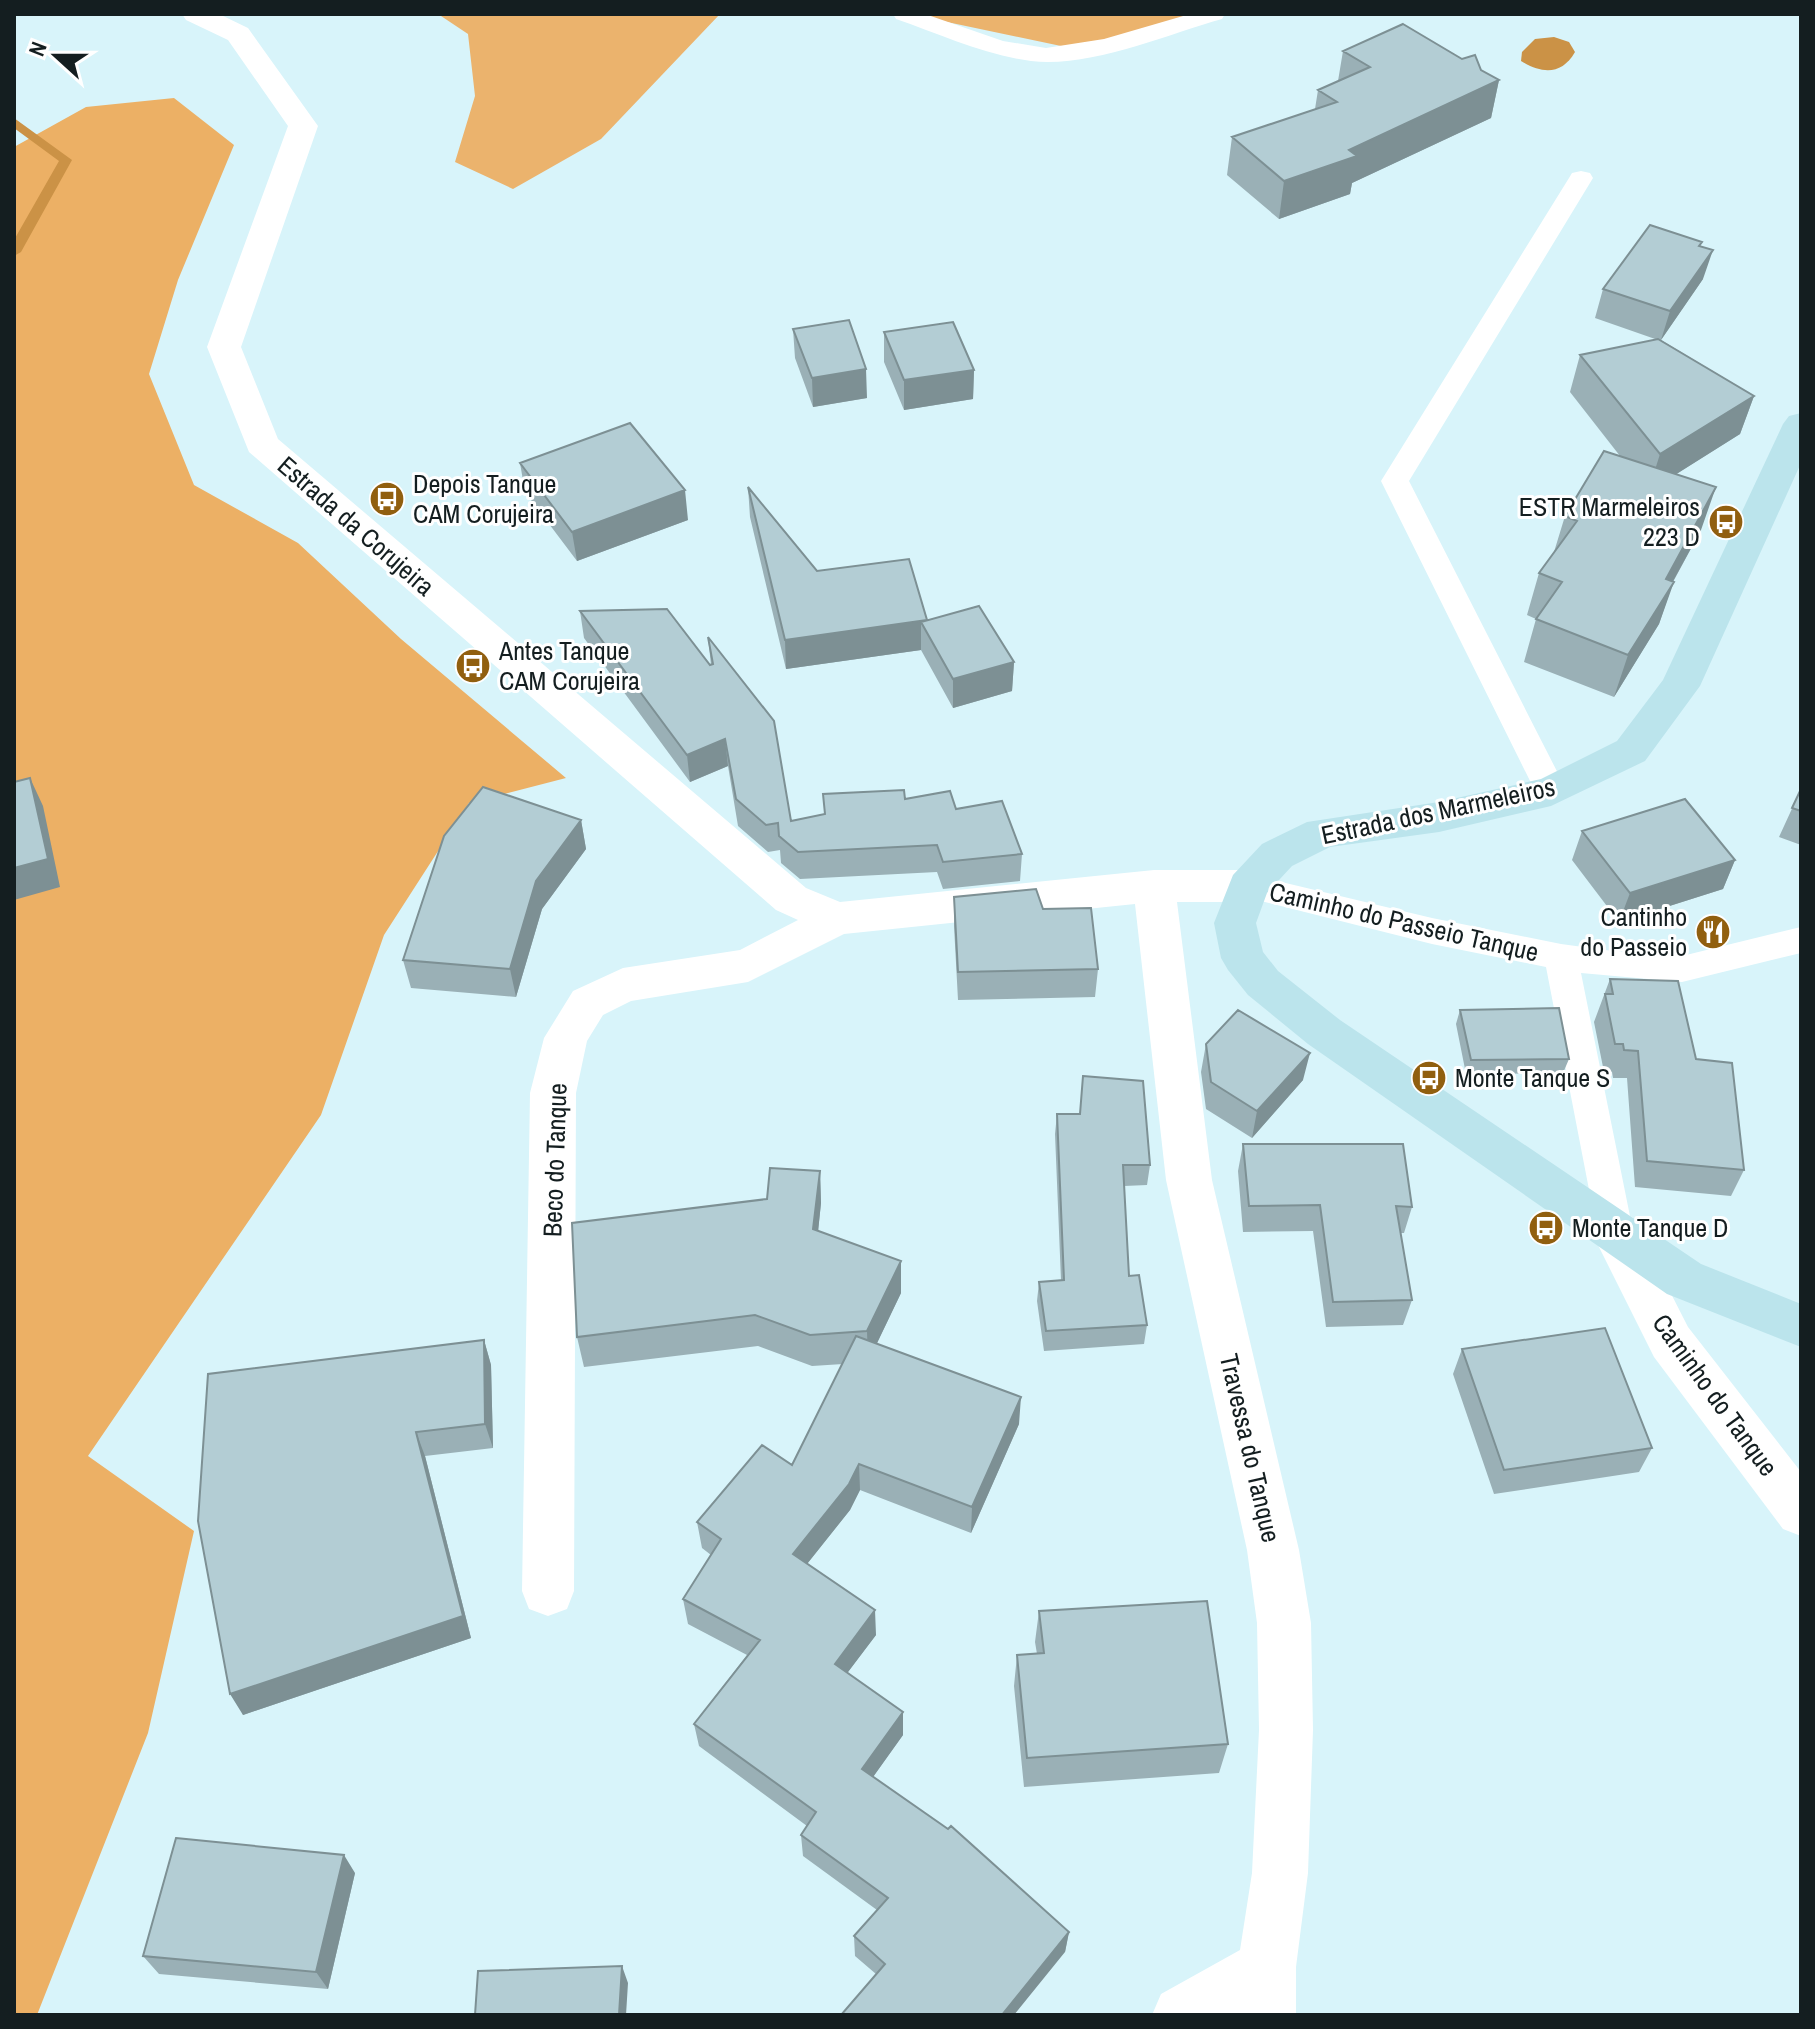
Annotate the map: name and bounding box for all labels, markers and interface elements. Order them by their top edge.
north arrow [16,16,96,96]
text: N [21,37,54,60]
street label: Estrada da Corujeira [271,448,442,603]
place label: Depois Tanque CAM Corujeira [413,466,556,531]
bus stop icon: Depois Tanque CAM Corujeira [368,480,406,518]
place label: ESTR Marmeleiros 223 D [1519,489,1700,554]
bus stop icon: ESTR Marmeleiros 223 D [1707,503,1745,541]
place label: Antes Tanque CAM Corujeira [498,633,640,698]
bus stop icon: Antes Tanque CAM Corujeira [454,647,492,685]
street label: Estrada dos Marmeleiros [1318,769,1558,852]
street label: Caminho do Passeio Tanque [1266,874,1542,969]
place label: Cantinho do Passeio [1580,899,1687,964]
restaurant icon: Cantinho do Passeio [1694,913,1732,951]
bus stop icon: Monte Tanque S [1410,1059,1448,1097]
place label: Monte Tanque S [1455,1060,1610,1095]
street label: Beco do Tanque [534,1082,575,1238]
bus stop icon: Monte Tanque D [1527,1209,1565,1247]
place label: Monte Tanque D [1572,1210,1729,1245]
street label: Caminho do Tanque [1645,1307,1786,1483]
street label: Travessa do Tanque [1212,1350,1289,1546]

